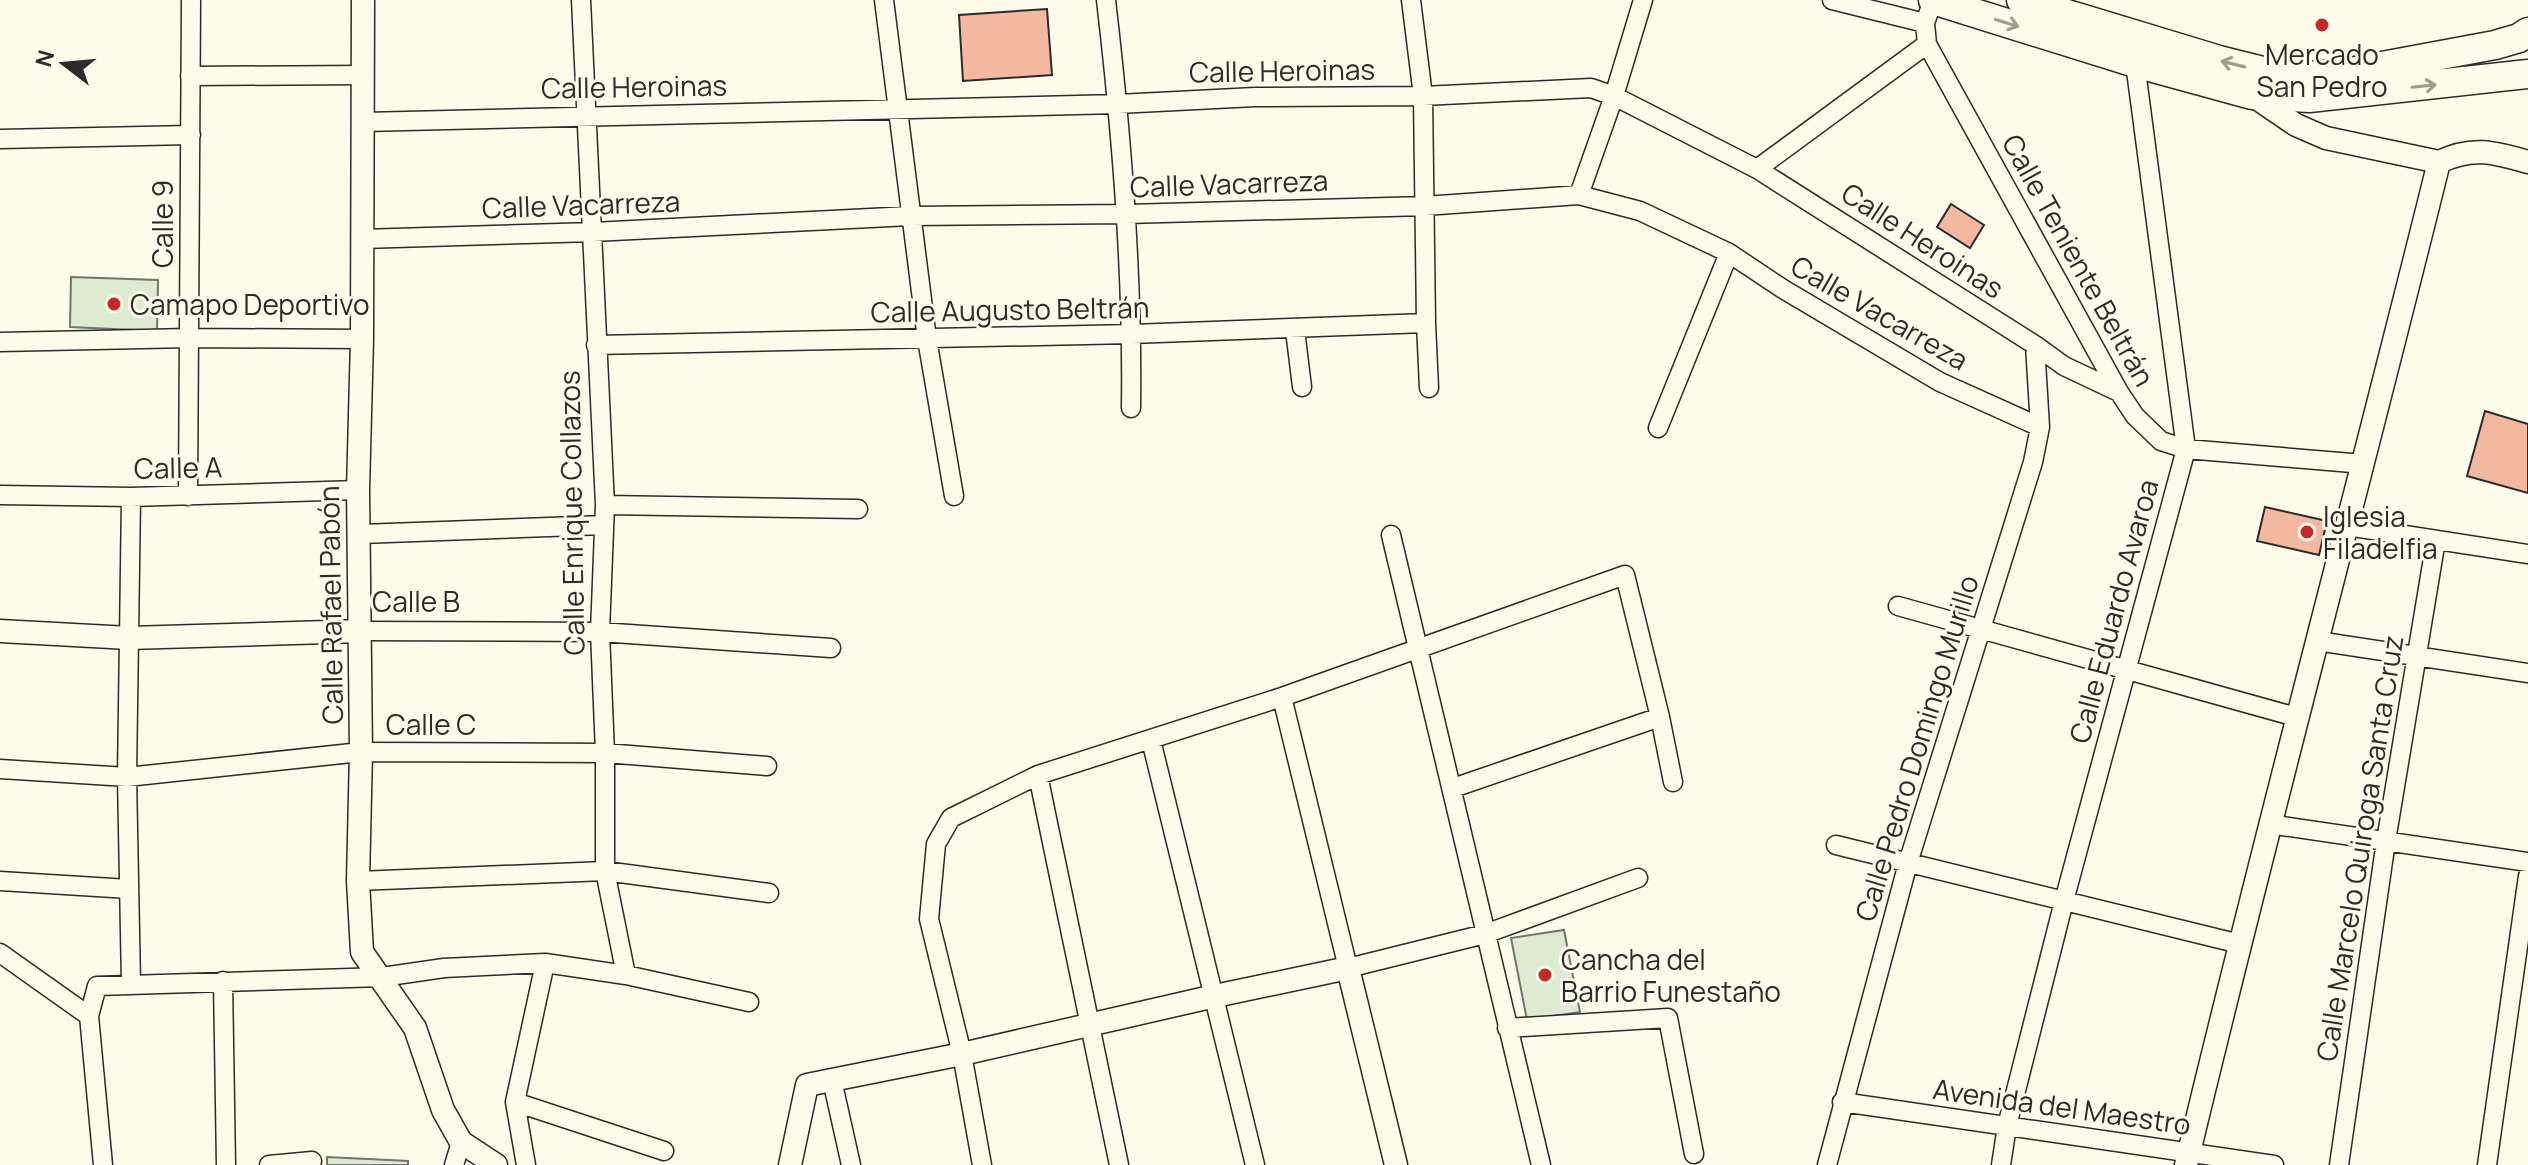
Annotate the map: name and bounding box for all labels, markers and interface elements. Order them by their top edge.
marker: Mercado San Pedro [2313,16,2331,34]
one-way arrow [1994,17,2019,31]
north arrow [24,24,104,104]
place label: Mercado San Pedro [2256,35,2388,105]
text: N [28,47,61,70]
street label: Calle Heroinas [1189,49,1375,91]
one-way arrow [2220,55,2246,70]
street label: Calle Heroinas [541,65,727,107]
one-way arrow [2410,78,2437,93]
street label: Calle Teniente Beltrán [1994,127,2164,393]
street label: Calle Vacarreza [1129,161,1329,205]
street label: Calle Heroinas [1835,173,2011,307]
street label: Calle 9 [143,180,181,268]
street label: Calle Vacarreza [481,182,681,226]
street label: Calle Vacarreza [1784,246,1976,378]
place label: Camapo Deportivo [130,285,370,323]
street label: Calle Augusto Beltrán [870,288,1150,330]
marker: Camapo Deportivo [105,295,123,313]
street label: Calle Enrique Collazos [550,370,592,656]
street label: Calle A [133,447,223,487]
street label: Calle Eduardo Avaroa [2060,475,2166,747]
street label: Calle Rafael Pabón [309,485,351,725]
place label: Iglesia Filadelfia [2323,497,2438,567]
marker: Iglesia Filadelfia [2298,523,2316,541]
street label: Calle Pedro Domingo Murillo [1845,570,1987,926]
street label: Calle B [372,582,460,620]
street label: Calle Marcelo Quiroga Santa Cruz [2307,632,2411,1064]
street label: Calle C [386,705,476,743]
place label: Cancha del Barrio Funestaño [1561,940,1781,1010]
marker: Cancha del Barrio Funestaño [1536,966,1554,984]
street label: Avenida del Maestro [1931,1069,2193,1143]

